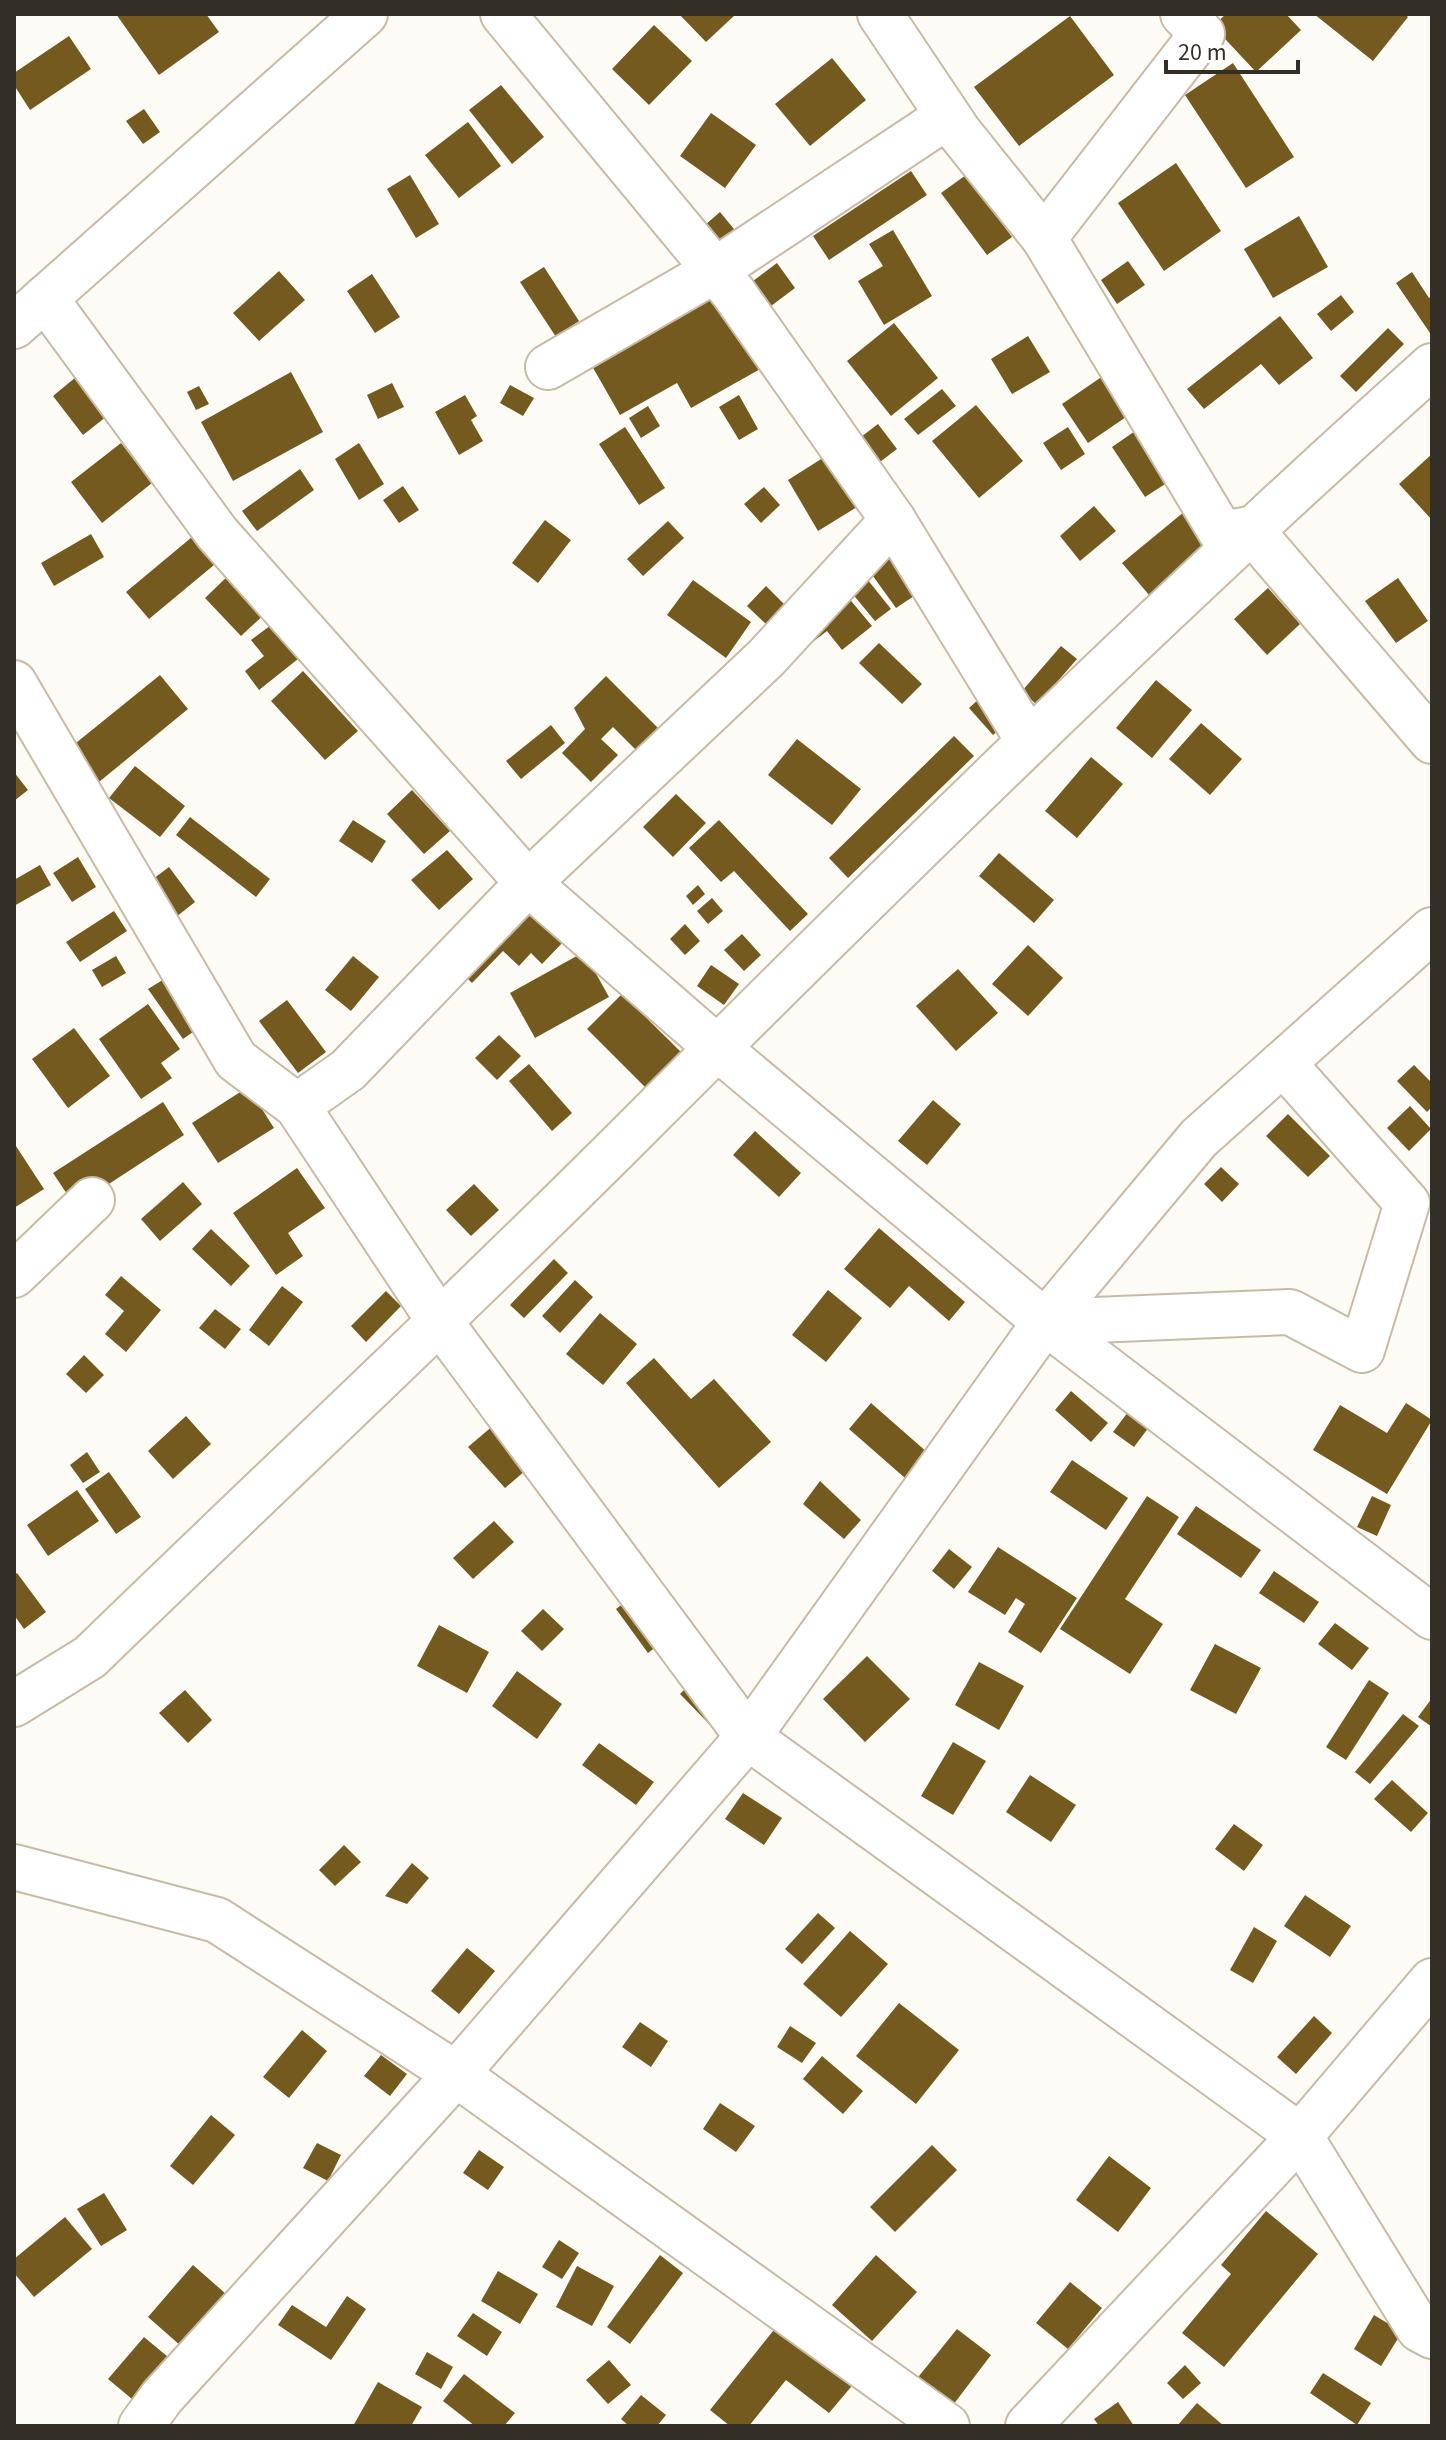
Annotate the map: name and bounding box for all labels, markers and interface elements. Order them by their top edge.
scale bar [1166,24,1298,74]
text: 20 m [1178,35,1227,70]

